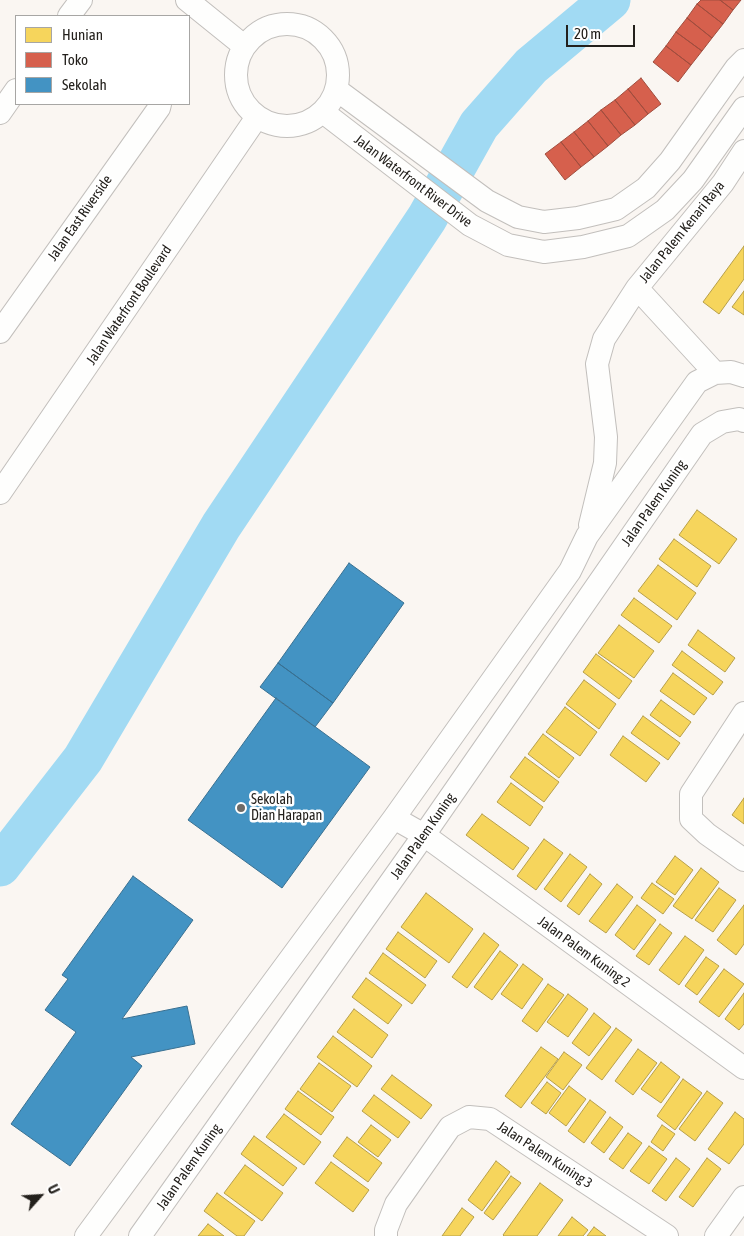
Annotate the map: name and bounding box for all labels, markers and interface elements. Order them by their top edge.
legend [15,15,190,105]
scale bar [569,15,638,47]
text: 20 m [574,25,601,42]
text: Hunian [62,26,103,43]
text: Toko [62,51,88,68]
text: Sekolah [62,76,107,93]
street label: Jalan Waterfront River Drive [351,131,475,231]
street label: Jalan East Riverside [44,172,116,264]
street label: Jalan Palem Kenari Raya [636,178,728,286]
street label: Jalan Waterfront Boulevard [83,242,175,368]
street label: Jalan Palem Kuning [618,457,690,549]
street label: Jalan Palem Kuning [387,790,459,882]
place label: Sekolah Dian Harapan [251,792,322,824]
marker: Sekolah Dian Harapan [235,802,247,814]
street label: Jalan Palem Kuning 2 [535,913,633,991]
street label: Jalan Palem Kuning 3 [494,1118,596,1192]
street label: Jalan Palem Kuning [153,1121,225,1213]
north arrow [15,1171,65,1221]
text: U [44,1182,62,1197]

